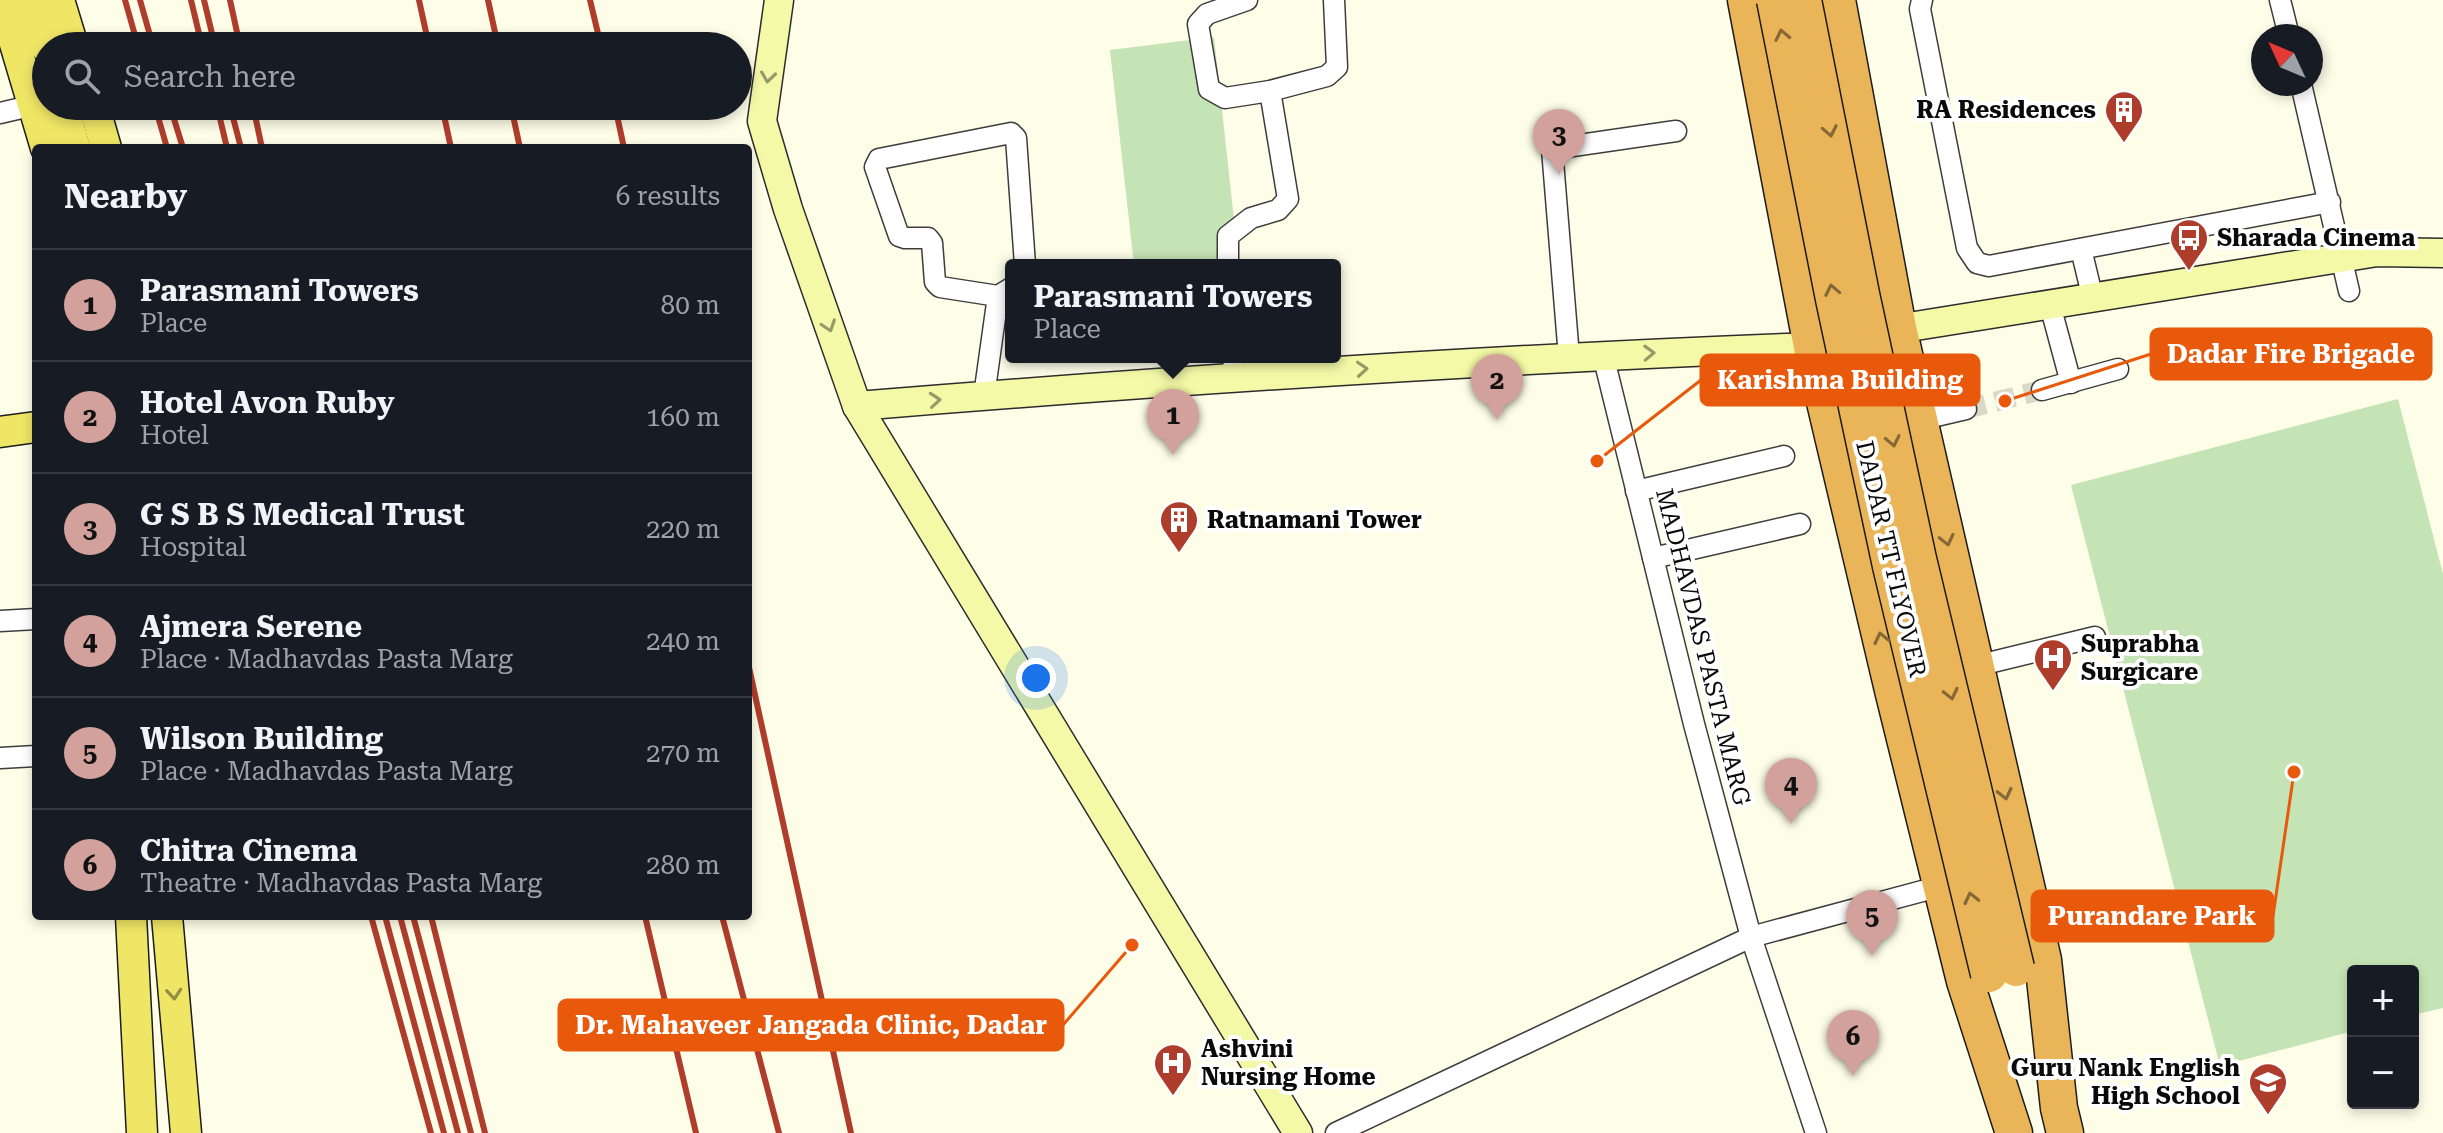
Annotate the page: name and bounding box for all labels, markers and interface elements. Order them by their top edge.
north arrow [2251,24,2323,96]
one-way arrow [1774,29,1791,42]
search box [32,32,752,120]
icon: search [60,54,104,98]
text: Search here [124,59,296,94]
one-way arrow [760,70,777,84]
building icon: RA Residences [2103,89,2145,144]
place label: RA Residences [1916,96,2096,124]
pin: 3 [1533,109,1585,175]
one-way arrow [1821,124,1838,138]
text: Nearby [64,176,187,216]
text: 6 results [616,181,720,211]
bus stop icon: Sharada Cinema [2168,217,2210,272]
place label: Sharada Cinema [2217,224,2415,252]
popup [1005,259,1341,363]
text: Parasmani Towers [140,273,419,308]
text: Parasmani Towers [1034,279,1312,314]
one-way arrow [1825,283,1842,297]
text: 1 [83,290,97,320]
text: 80 m [661,290,720,320]
text: Place [140,308,207,338]
text: Place [1034,314,1101,344]
one-way arrow [819,318,836,332]
callout: Dadar Fire Brigade [2151,329,2431,379]
text: Dadar Fire Brigade [2167,339,2415,369]
one-way arrow [1643,344,1656,361]
pin: 2 [1471,354,1523,420]
callout: Karishma Building [1701,355,1979,405]
one-way arrow [1356,361,1369,378]
text: Karishma Building [1717,365,1963,395]
text: Hotel Avon Ruby [140,385,395,420]
pin: 1 [1147,389,1199,455]
one-way arrow [929,392,942,409]
text: 2 [83,402,97,432]
text: 160 m [646,402,720,432]
text: Hotel [140,420,209,450]
one-way arrow [1884,434,1901,447]
street label: DADAR TT FLYOVER [1850,438,1932,680]
street label: MADHAVDAS PASTA MARG [1650,486,1756,809]
text: G S B S Medical Trust [140,497,465,532]
building icon: Ratnamani Tower [1158,499,1200,554]
place label: Ratnamani Tower [1207,506,1422,534]
text: 3 [83,514,97,544]
text: 220 m [646,514,720,544]
text: Hospital [140,532,247,562]
one-way arrow [1938,533,1955,547]
text: Ajmera Serene [140,609,362,644]
text: 4 [83,626,97,656]
text: 240 m [646,626,720,656]
place label: Suprabha Surgicare [2081,630,2199,686]
one-way arrow [1873,631,1890,645]
hospital icon: Suprabha Surgicare [2032,637,2074,692]
text: Place · Madhavdas Pasta Marg [140,644,513,674]
your location [1016,658,1056,698]
one-way arrow [1941,687,1958,701]
text: Wilson Building [140,721,383,756]
text: 5 [83,738,97,768]
text: 270 m [646,738,720,768]
text: Place · Madhavdas Pasta Marg [140,756,513,786]
pin: 4 [1765,758,1817,824]
one-way arrow [1996,787,2013,800]
text: Chitra Cinema [140,833,357,868]
text: 6 [83,850,97,880]
text: 280 m [646,850,720,880]
text: Theatre · Madhavdas Pasta Marg [140,868,542,898]
pin: 5 [1846,890,1898,956]
callout: Purandare Park [2032,891,2273,941]
one-way arrow [1963,892,1980,906]
text: Purandare Park [2048,901,2256,931]
map controls [2347,965,2419,1109]
button: + [2347,965,2419,1037]
one-way arrow [165,988,182,1001]
callout: Dr. Mahaveer Jangada Clinic, Dadar [559,1000,1063,1050]
text: Dr. Mahaveer Jangada Clinic, Dadar [575,1010,1047,1040]
pin: 6 [1827,1010,1879,1076]
place label: Ashvini Nursing Home [1201,1035,1376,1091]
button: − [2347,1037,2419,1109]
hospital icon: Ashvini Nursing Home [1152,1042,1194,1097]
place label: Guru Nank English High School [2011,1054,2240,1110]
school or university icon: Guru Nank English High School [2247,1061,2289,1116]

